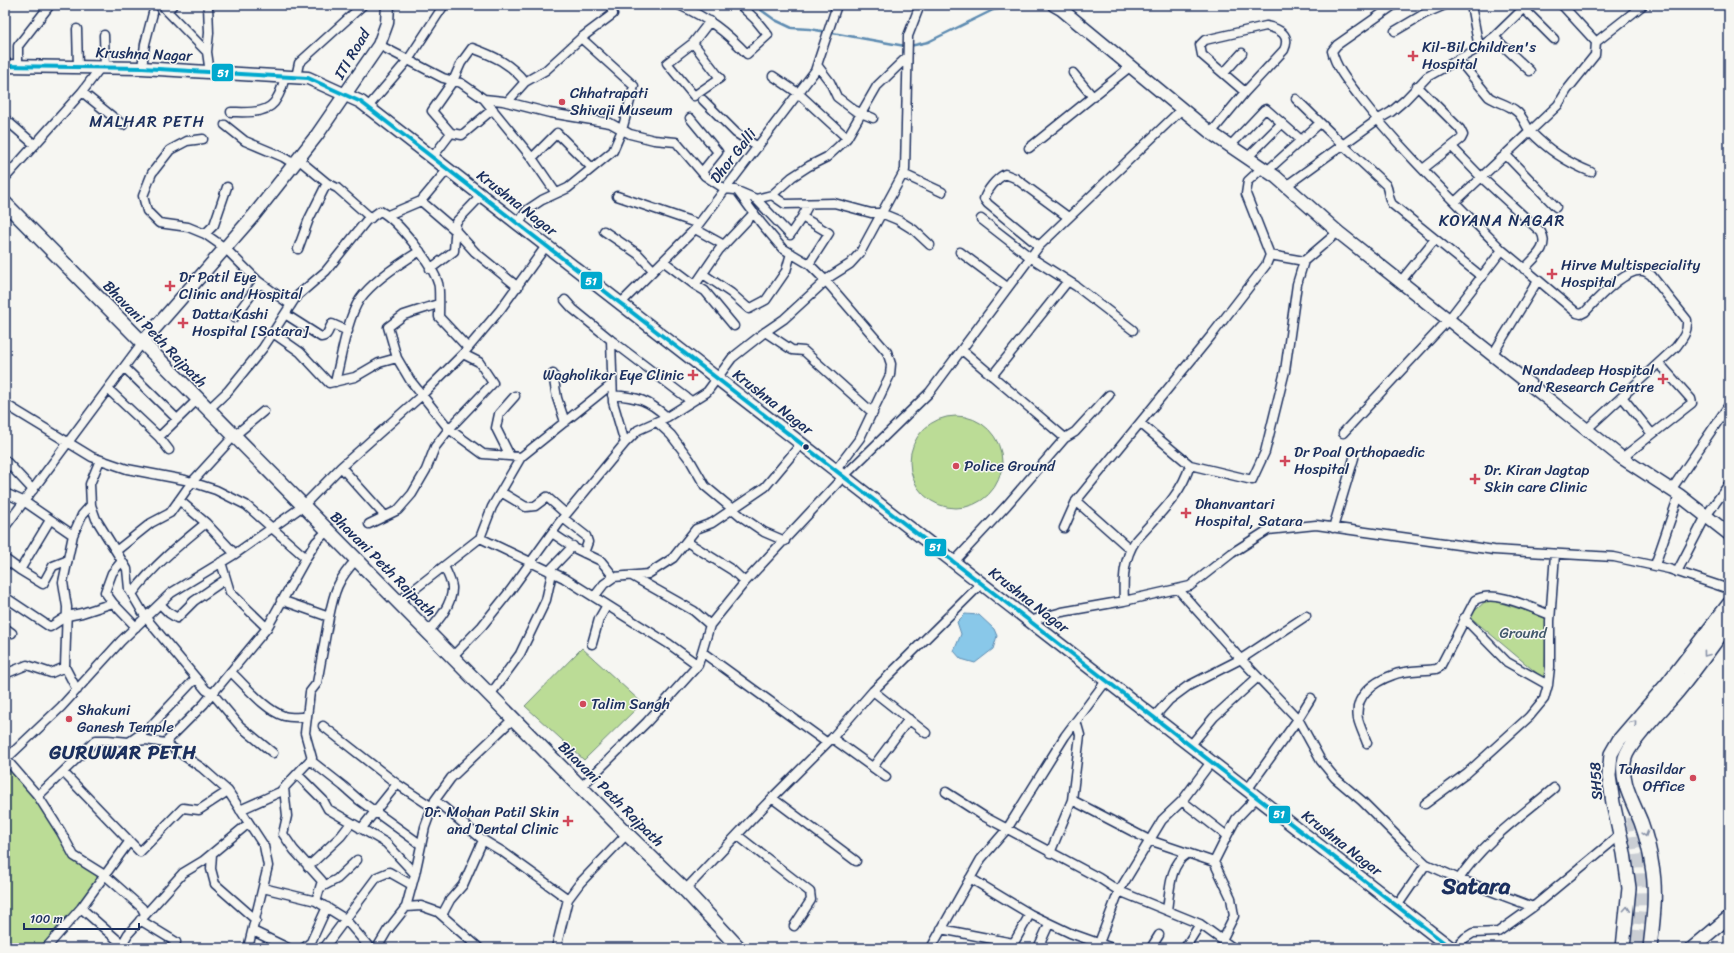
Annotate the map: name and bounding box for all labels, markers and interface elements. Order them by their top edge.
street label: ITI Road [326,23,378,85]
place label: Kil-Bil Children's Hospital [1422,34,1536,77]
street label: Krushna Nagar [95,39,194,69]
marker: Kil-Bil Children's Hospital [1407,50,1419,62]
line badge: 51 [211,63,234,82]
text: 51 [217,64,229,83]
place label: Chhatrapati Shivaji Museum [570,80,673,123]
marker: Chhatrapati Shivaji Museum [557,97,567,107]
district label: MALHAR PETH [89,107,205,136]
street label: Dhor Galli [703,122,763,189]
street label: Krushna Nagar [471,163,564,244]
district label: KOYANA NAGAR [1439,206,1565,235]
place label: Hirve Multispeciality Hospital [1561,252,1700,295]
place label: Dr Patil Eye Clinic and Hospital [179,264,303,307]
marker: Hirve Multispeciality Hospital [1546,268,1558,280]
line badge: 51 [580,271,603,290]
text: 51 [585,272,597,291]
street label: Bhavani Peth Rajpath [96,274,214,394]
marker: Dr Patil Eye Clinic and Hospital [164,280,176,292]
place label: Datta Kashi Hospital [Satara] [192,301,309,344]
marker: Datta Kashi Hospital [Satara] [177,317,189,329]
place label: Nandadeep Hospital and Research Centre [1518,357,1655,400]
place label: Wagholikar Eye Clinic [543,362,685,388]
street label: Krushna Nagar [727,362,820,443]
marker: Wagholikar Eye Clinic [687,369,699,381]
marker: Nandadeep Hospital and Research Centre [1657,373,1669,385]
place label: Dr Poal Orthopaedic Hospital [1294,439,1425,482]
unlabelled marker [801,442,811,452]
place label: Police Ground [964,453,1056,479]
marker: Dr Poal Orthopaedic Hospital [1279,455,1291,467]
place label: Dr. Kiran Jagtap Skin care Clinic [1484,457,1590,500]
marker: Police Ground [951,461,961,471]
marker: Dr. Kiran Jagtap Skin care Clinic [1469,473,1481,485]
place label: Dhanvantari Hospital, Satara [1195,491,1303,534]
street label: Bhavani Peth Rajpath [324,505,442,623]
marker: Dhanvantari Hospital, Satara [1180,507,1192,519]
line badge: 51 [924,538,947,557]
text: 51 [929,538,941,557]
street label: Krushna Nagar [983,560,1076,641]
park label: Ground [1499,620,1548,646]
one-way arrow [1703,650,1710,657]
place label: Talim Sangh [591,691,670,717]
place label: Shakuni Ganesh Temple [77,697,174,740]
marker: Talim Sangh [578,699,588,709]
marker: Shakuni Ganesh Temple [64,714,74,724]
one-way arrow [1629,720,1636,727]
street label: Bhavani Peth Rajpath [552,735,670,853]
district label: GURUWAR PETH [48,736,197,769]
place label: Tahasildar Office [1618,756,1686,799]
street label: SH58 [1582,761,1610,801]
marker: Tahasildar Office [1688,773,1698,783]
place label: Dr. Mohan Patil Skin and Dental Clinic [424,799,559,842]
street label: Krushna Nagar [1296,803,1389,884]
line badge: 51 [1268,805,1291,824]
text: 51 [1273,805,1285,824]
marker: Dr. Mohan Patil Skin and Dental Clinic [562,815,574,827]
one-way arrow [1640,830,1649,837]
district label: Satara [1441,866,1511,907]
scale bar [24,905,139,931]
one-way arrow [1623,906,1632,912]
text: 100 m [30,908,63,930]

